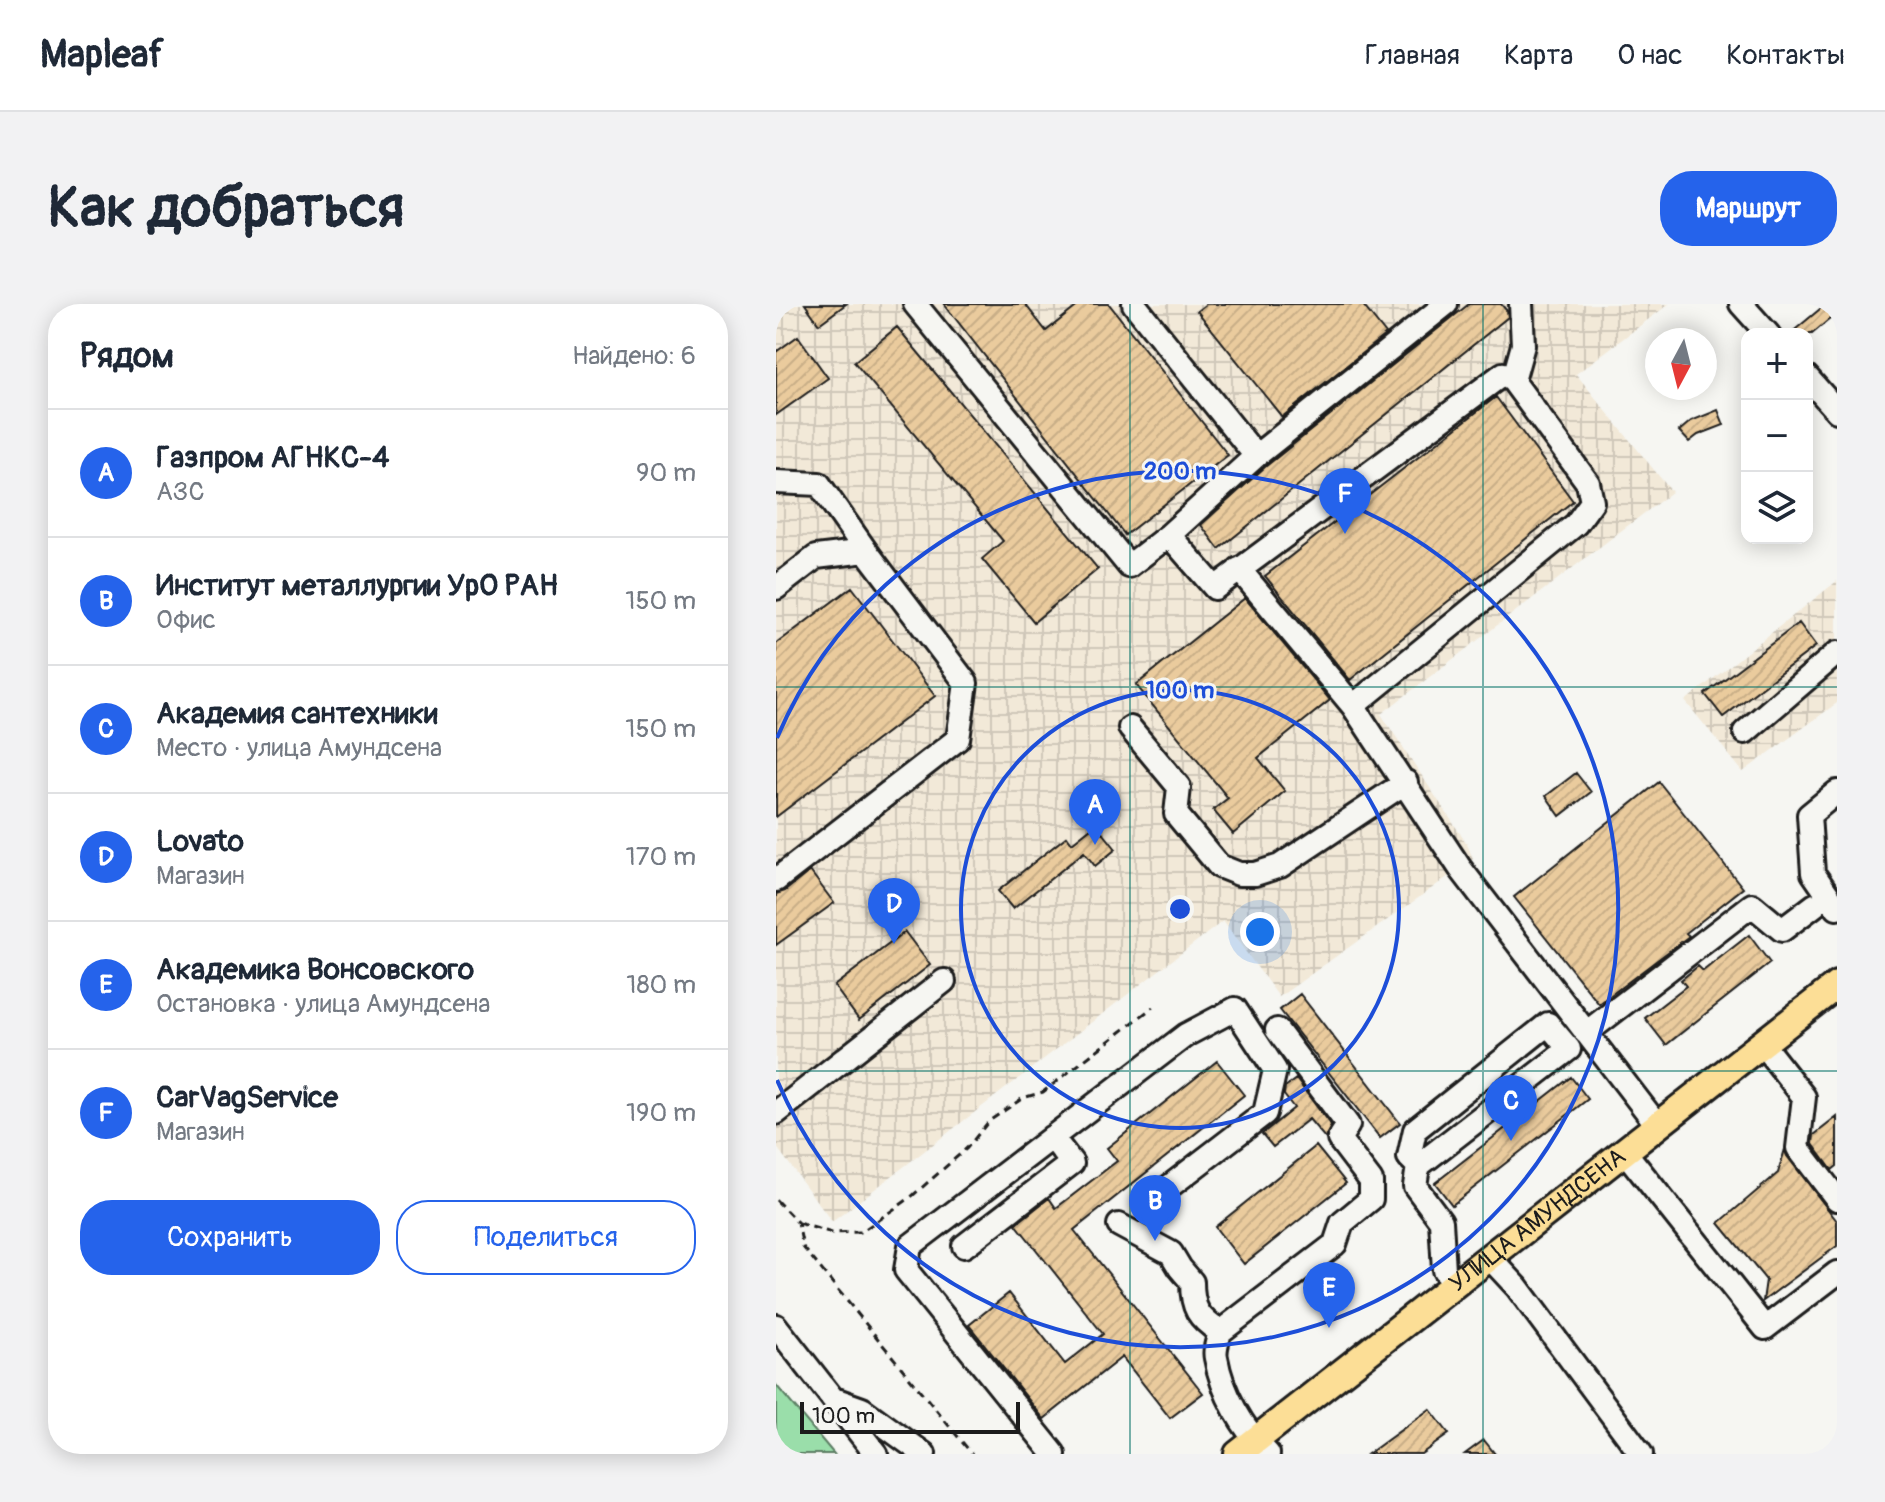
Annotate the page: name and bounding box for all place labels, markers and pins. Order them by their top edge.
pin: F [1319,468,1371,534]
pin: A [1069,779,1121,845]
pin: D [868,878,920,944]
centre of rings [1166,895,1194,923]
pin: C [1485,1075,1537,1141]
pin: B [1129,1175,1181,1241]
pin: E [1303,1262,1355,1328]

